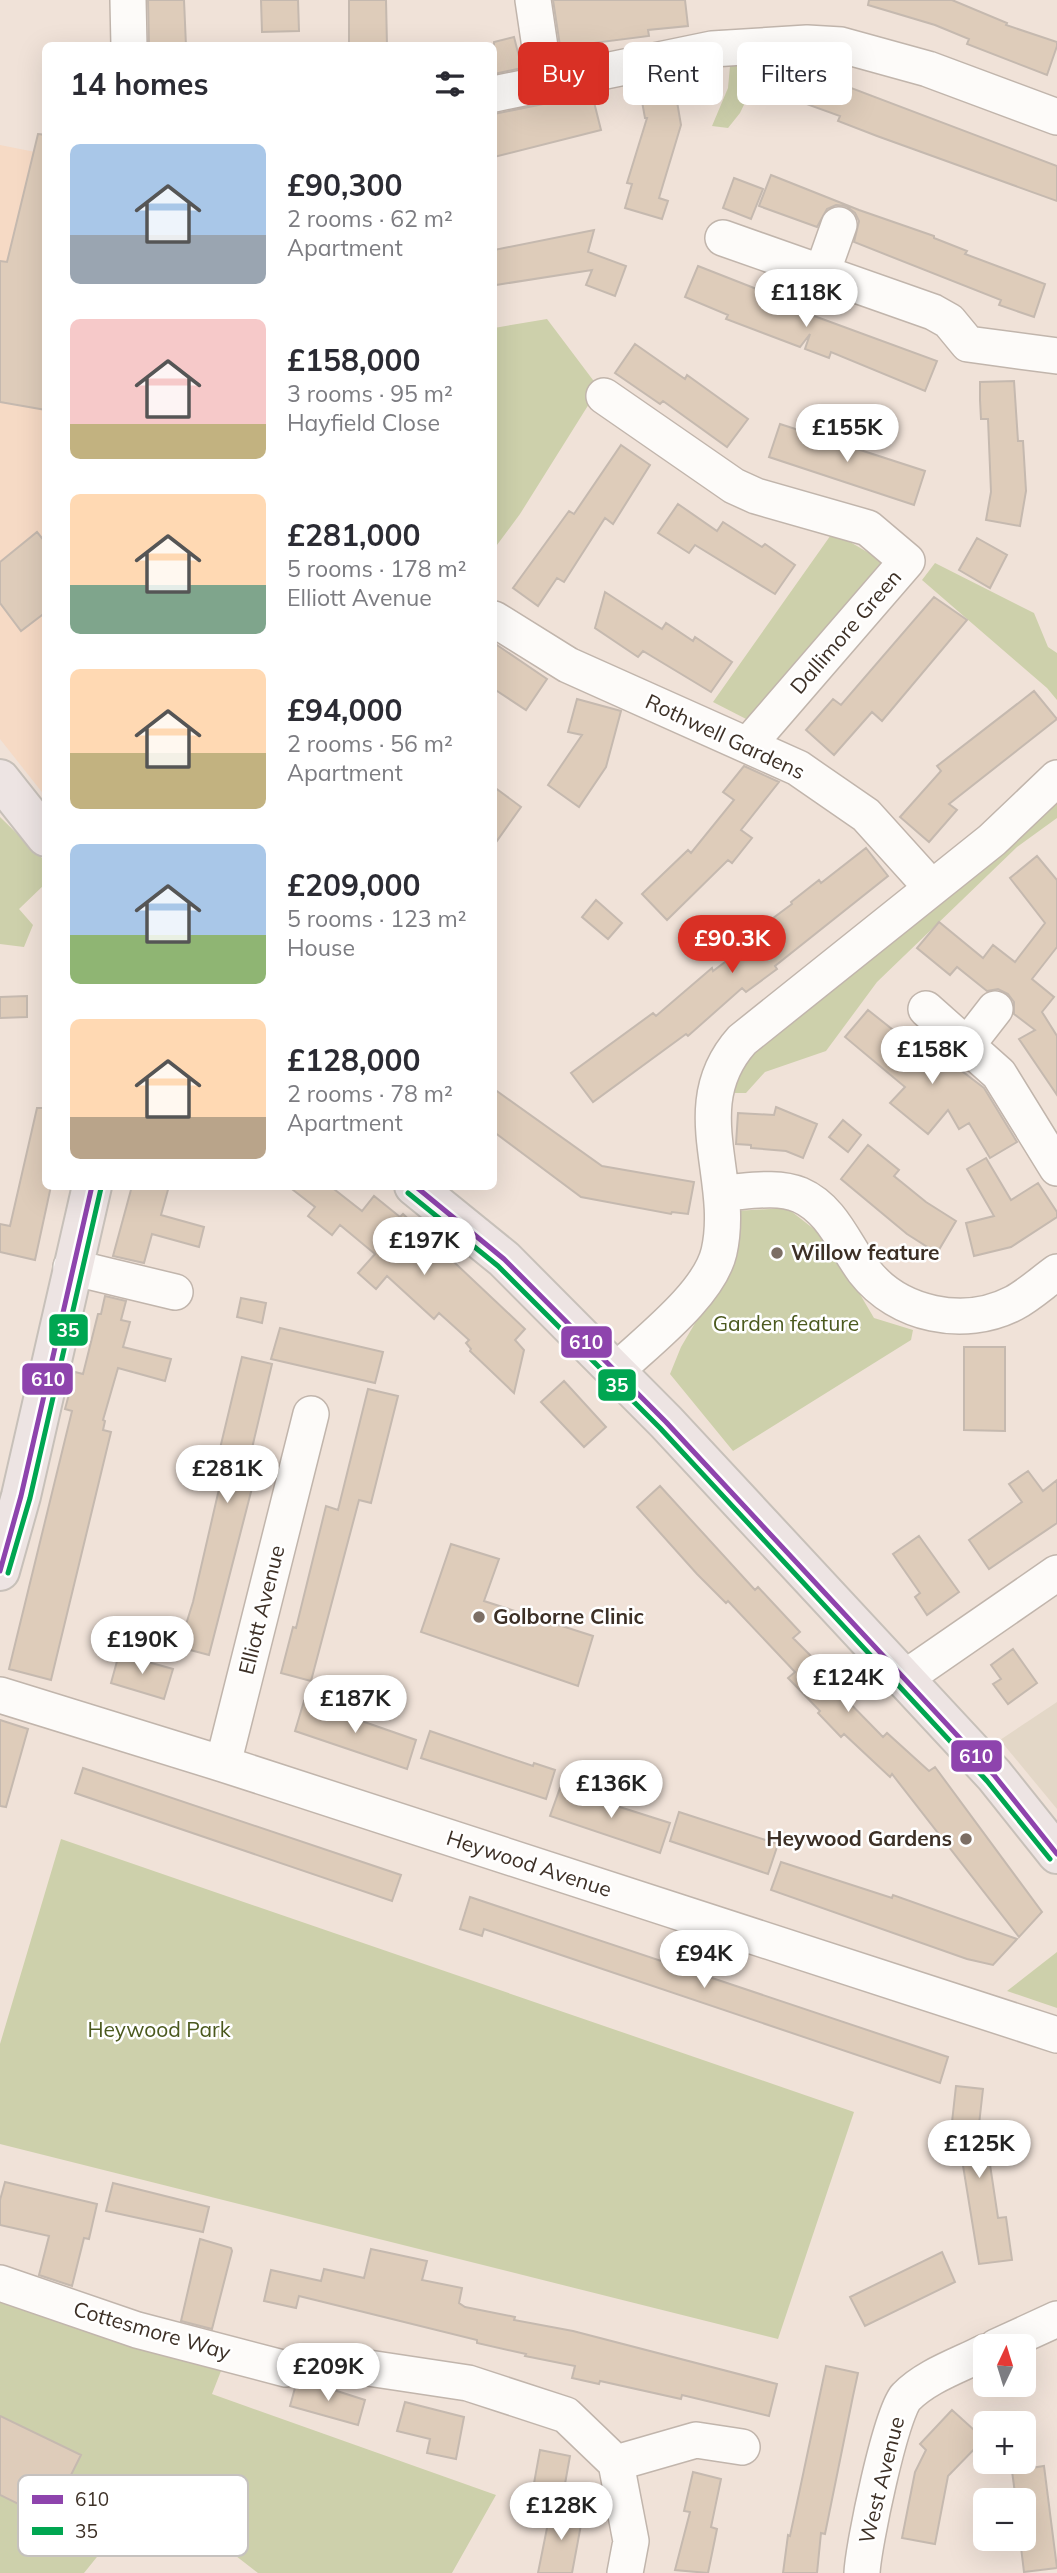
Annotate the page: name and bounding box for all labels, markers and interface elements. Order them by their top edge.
chip: Buy [518,42,609,105]
chip: Rent [623,42,723,105]
chip: Filters [737,42,852,105]
text: 14 homes [70,65,209,103]
icon: filters [431,65,469,103]
text: £90,300 [287,166,402,204]
icon: home [126,172,210,256]
text: 2 rooms · 62 m² [287,204,453,233]
text: Apartment [287,233,403,262]
pin: £118K [757,270,855,329]
text: £118K [771,277,841,306]
text: £158,000 [287,341,420,379]
icon: home [126,347,210,431]
text: 3 rooms · 95 m² [287,379,453,408]
pin: £155K [798,405,896,464]
text: Hayfield Close [287,408,440,437]
text: £155K [812,412,882,441]
text: £281,000 [287,516,420,554]
icon: home [126,522,210,606]
text: 5 rooms · 178 m² [287,554,467,583]
street label: Dallimore Green [784,564,906,699]
text: Elliott Avenue [287,583,432,612]
street label: Rothwell Gardens [642,688,809,784]
text: £94,000 [287,691,402,729]
icon: home [126,697,210,781]
text: 2 rooms · 56 m² [287,729,453,758]
text: Apartment [287,758,403,787]
text: £209,000 [287,866,420,904]
icon: home [126,872,210,956]
text: 5 rooms · 123 m² [287,904,467,933]
pin: £90.3K [675,916,789,975]
text: £90.3K [694,923,770,952]
text: House [287,933,355,962]
pin: £158K [883,1026,981,1086]
text: £158K [897,1034,967,1063]
text: £128,000 [287,1041,420,1079]
icon: home [126,1047,210,1131]
text: 2 rooms · 78 m² [287,1079,453,1108]
text: Apartment [287,1108,403,1137]
pin: £197K [375,1218,473,1277]
text: £197K [389,1225,459,1254]
place label: Willow feature [791,1239,940,1265]
marker: Willow feature [769,1245,785,1261]
park label: Garden feature [713,1310,859,1336]
line badge: 35 [48,1313,89,1347]
text: 35 [57,1318,79,1342]
line badge: 610 [560,1325,613,1359]
text: 610 [569,1330,603,1354]
line badge: 610 [21,1362,74,1396]
text: 610 [31,1367,65,1391]
line badge: 35 [597,1368,637,1402]
text: 35 [606,1373,628,1397]
pin: £281K [178,1446,276,1505]
text: £281K [192,1453,262,1482]
street label: Elliott Avenue [232,1542,290,1677]
place label: Golborne Clinic [493,1603,644,1629]
marker: Golborne Clinic [471,1609,487,1625]
pin: £190K [93,1616,191,1676]
text: £190K [107,1624,177,1653]
pin: £124K [799,1654,897,1714]
text: £124K [813,1662,883,1691]
pin: £187K [306,1676,404,1735]
text: £187K [320,1683,390,1712]
line badge: 610 [950,1739,1003,1773]
text: 610 [959,1744,993,1768]
pin: £136K [562,1760,660,1820]
text: £136K [576,1768,646,1797]
street label: Heywood Avenue [443,1824,615,1902]
place label: Heywood Gardens [766,1825,952,1851]
marker: Heywood Gardens [958,1831,974,1847]
pin: £94K [663,1930,745,1990]
text: £94K [676,1938,732,1967]
park label: Heywood Park [87,2016,231,2042]
pin: £125K [930,2120,1028,2180]
text: £125K [944,2128,1014,2157]
street label: Cottesmore Way [71,2295,234,2365]
north arrow [973,2334,1036,2398]
map controls [973,2334,1036,2551]
pin: £209K [279,2344,377,2403]
text: £209K [293,2351,363,2380]
button: + [973,2411,1036,2474]
street label: West Avenue [853,2414,909,2546]
legend [18,2475,248,2556]
pin: £128K [512,2482,610,2542]
text: 610 [75,2487,109,2511]
button: − [973,2488,1036,2551]
text: £128K [526,2490,596,2519]
text: 35 [75,2519,98,2543]

